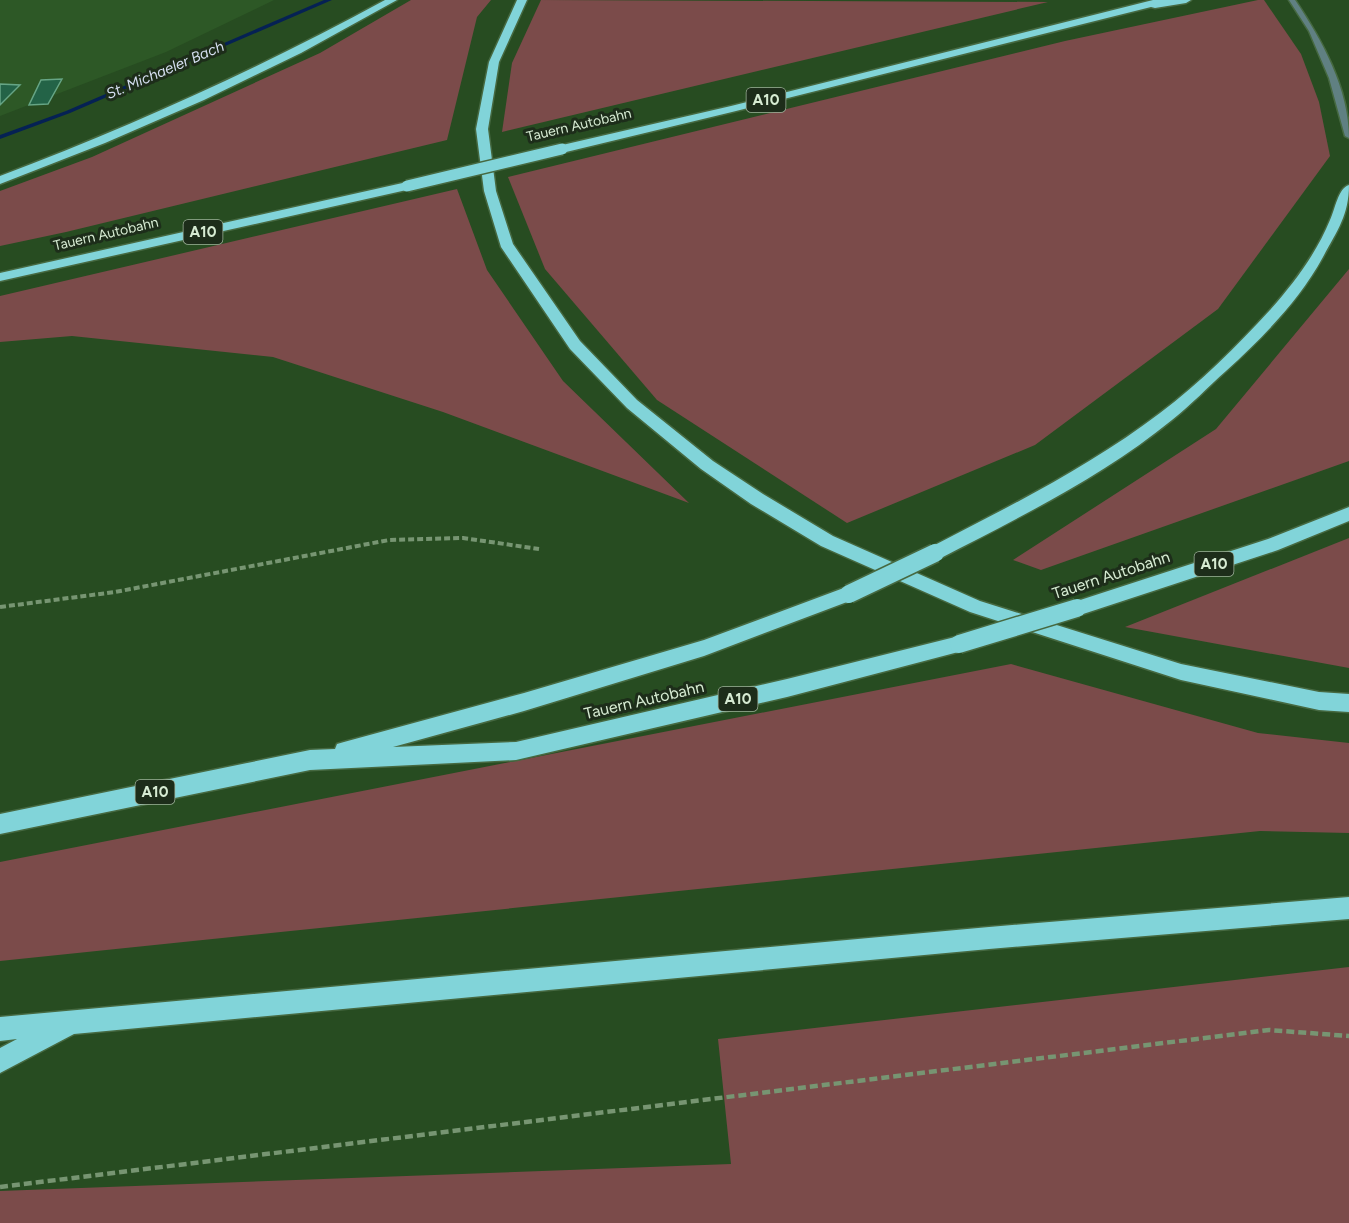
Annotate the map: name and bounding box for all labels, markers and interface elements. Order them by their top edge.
water label: St. Michaeler Bach [103,37,227,103]
road number: A10 [746,88,786,112]
street label: Tauern Autobahn [525,105,633,145]
street label: Tauern Autobahn [52,214,160,254]
road number: A10 [184,220,222,244]
street label: Tauern Autobahn [1050,547,1172,603]
road number: A10 [1194,552,1234,576]
street label: Tauern Autobahn [582,677,706,723]
road number: A10 [718,687,758,711]
road number: A10 [136,780,174,804]

